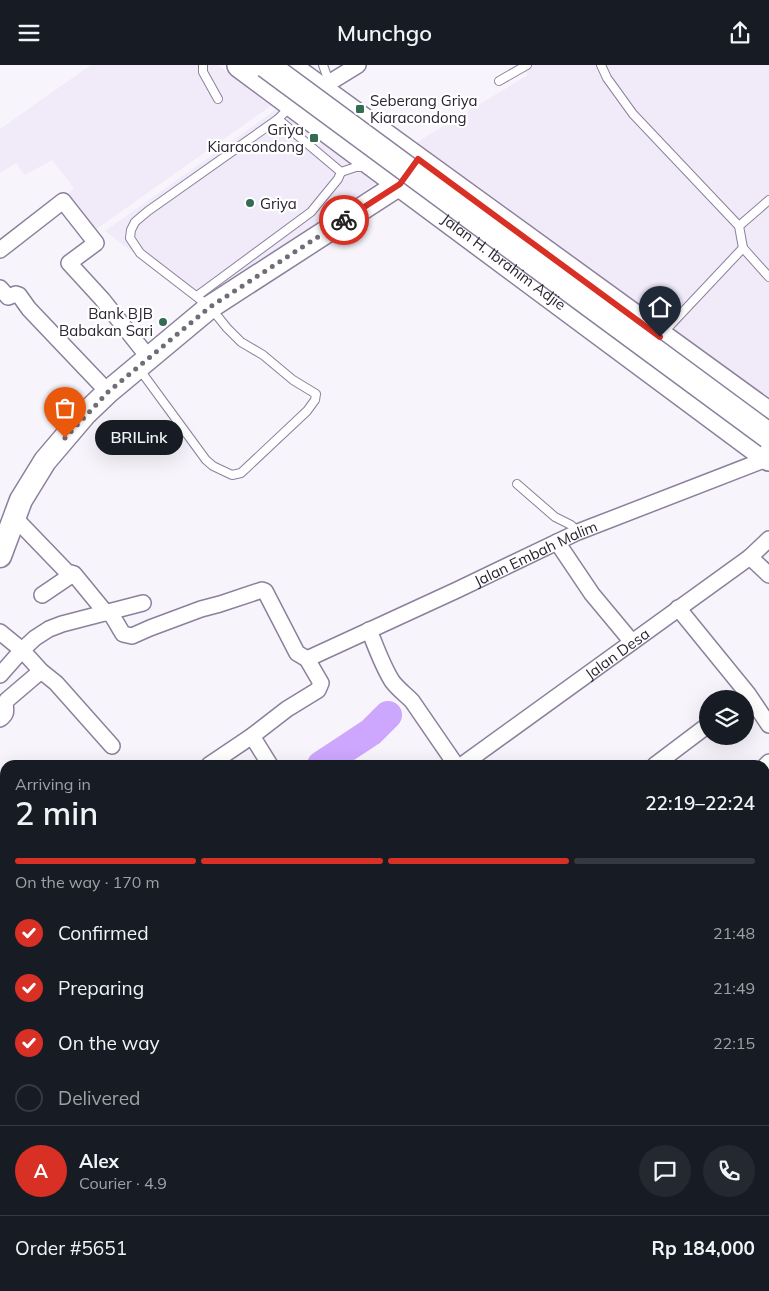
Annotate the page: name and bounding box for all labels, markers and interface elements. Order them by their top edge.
icon: menu [15,19,43,47]
text: Munchgo [337,19,432,47]
icon: share [726,19,754,47]
place label: Seberang Griya Kiaracondong [370,91,478,127]
marker: Seberang Griya Kiaracondong [354,103,366,115]
place label: Griya Kiaracondong [208,120,304,156]
marker: Griya Kiaracondong [308,132,320,144]
place label: Griya [260,194,297,213]
courier [319,195,369,245]
marker: Griya [244,197,256,209]
icon: bike [330,206,358,234]
street label: Jalan H. Ibrahim Adjie [438,209,570,314]
pin [639,286,681,337]
icon: home [646,293,674,321]
place label: Bank BJB Babakan Sari [59,304,153,340]
marker: Bank BJB Babakan Sari [157,316,169,328]
pin [44,387,86,438]
icon: bag [51,394,79,422]
callout: BRILink [95,421,182,455]
text: BRILink [110,427,168,447]
street label: Jalan Embah Malim [471,516,600,590]
street label: Jalan Desa [581,623,653,683]
map controls [699,690,754,745]
button: layers [699,690,754,745]
text: Arriving in [15,774,91,794]
text: 22:19–22:24 [645,791,755,815]
text: 2 min [15,793,98,833]
text: On the way · 170 m [15,872,160,892]
icon: check [15,919,43,947]
text: Confirmed [58,921,149,945]
text: 21:48 [713,923,755,943]
icon: check [15,974,43,1002]
text: Preparing [58,976,144,1000]
text: 21:49 [713,978,755,998]
icon: check [15,1029,43,1057]
text: On the way [58,1031,160,1055]
text: 22:15 [713,1033,755,1053]
text: Delivered [58,1086,140,1110]
button: chat [639,1145,691,1197]
button: phone [703,1145,755,1197]
text: Alex [79,1149,119,1173]
text: A [34,1159,48,1183]
text: Courier · 4.9 [79,1173,167,1193]
text: Order #5651 [15,1236,127,1260]
text: Rp 184,000 [652,1236,755,1260]

